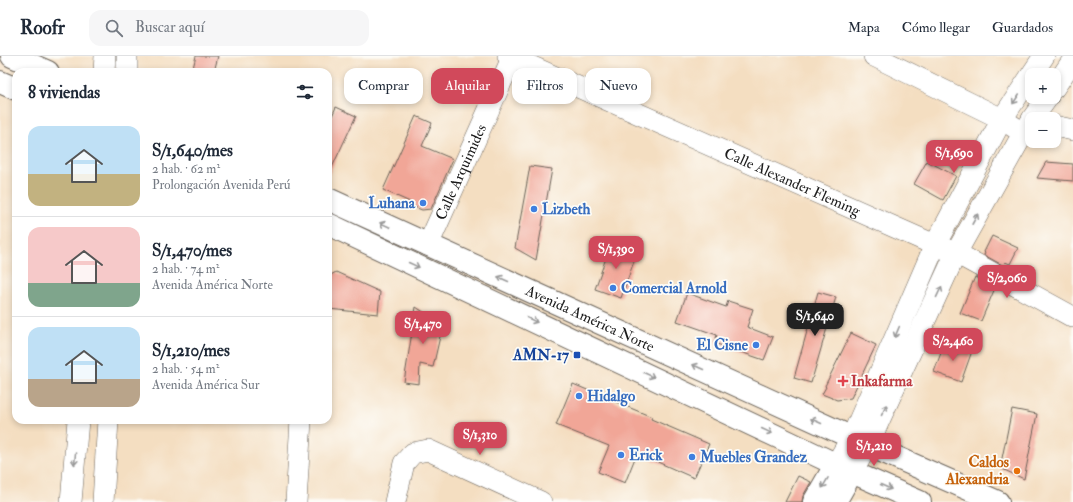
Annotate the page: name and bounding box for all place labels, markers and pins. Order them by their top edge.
pin: S/1,690 [917,140,991,174]
place label: Luhana [368,194,416,213]
marker: Luhana [418,198,428,208]
place label: Lizbeth [542,200,591,219]
marker: Lizbeth [529,204,539,214]
pin: S/1,390 [579,236,653,270]
pin: S/2,060 [970,265,1044,299]
place label: Comercial Arnold [621,279,728,298]
marker: Comercial Arnold [608,283,618,293]
pin: S/1,640 [778,303,852,337]
pin: S/1,470 [386,311,460,345]
pin: S/2,460 [916,328,990,362]
place label: El Cisne [696,336,749,355]
marker: El Cisne [751,340,761,350]
place label: AMN-17 [512,346,569,365]
marker: AMN-17 [572,350,582,360]
place label: Inkafarma [851,372,913,391]
marker: Inkafarma [838,376,848,386]
place label: Hidalgo [587,387,636,407]
marker: Hidalgo [574,391,584,401]
pin: S/1,310 [443,422,517,456]
pin: S/1,210 [837,433,911,467]
place label: Erick [629,446,663,465]
place label: Muebles Grandez [699,448,808,467]
marker: Erick [616,450,626,460]
marker: Muebles Grandez [687,452,697,462]
place label: Caldos Alexandria [945,453,1010,489]
marker: Caldos Alexandria [1012,466,1022,476]

